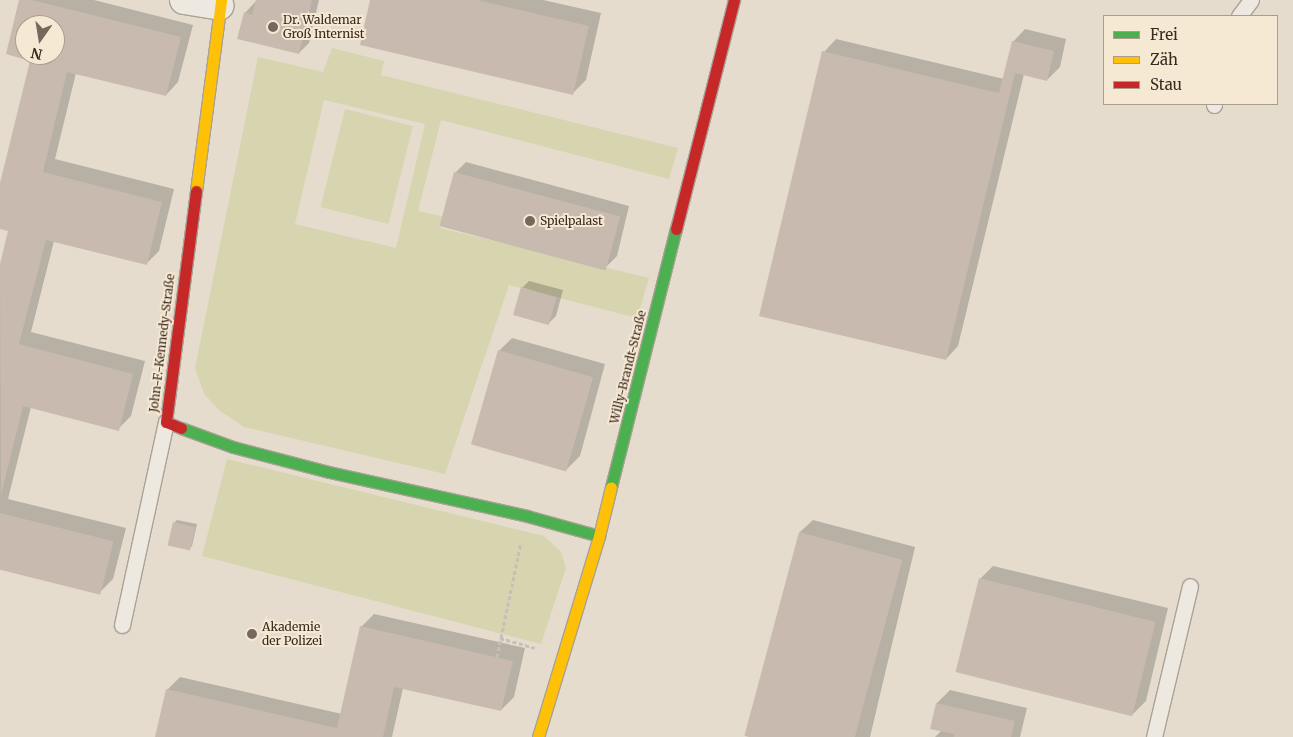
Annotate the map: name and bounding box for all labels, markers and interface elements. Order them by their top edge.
place label: Dr. Waldemar Groß Internist [283,13,365,41]
north arrow [15,15,65,65]
legend [1103,15,1278,105]
marker: Dr. Waldemar Groß Internist [267,21,279,33]
text: Frei [1150,25,1178,44]
text: N [29,44,44,64]
text: Zäh [1150,50,1178,69]
text: Stau [1150,75,1182,94]
place label: Spielpalast [540,214,603,228]
marker: Spielpalast [524,215,536,227]
street label: John-F.-Kennedy-Straße [146,273,178,413]
street label: Willy-Brandt-Straße [607,309,649,425]
place label: Akademie der Polizei [262,620,322,648]
marker: Akademie der Polizei [246,628,258,640]

